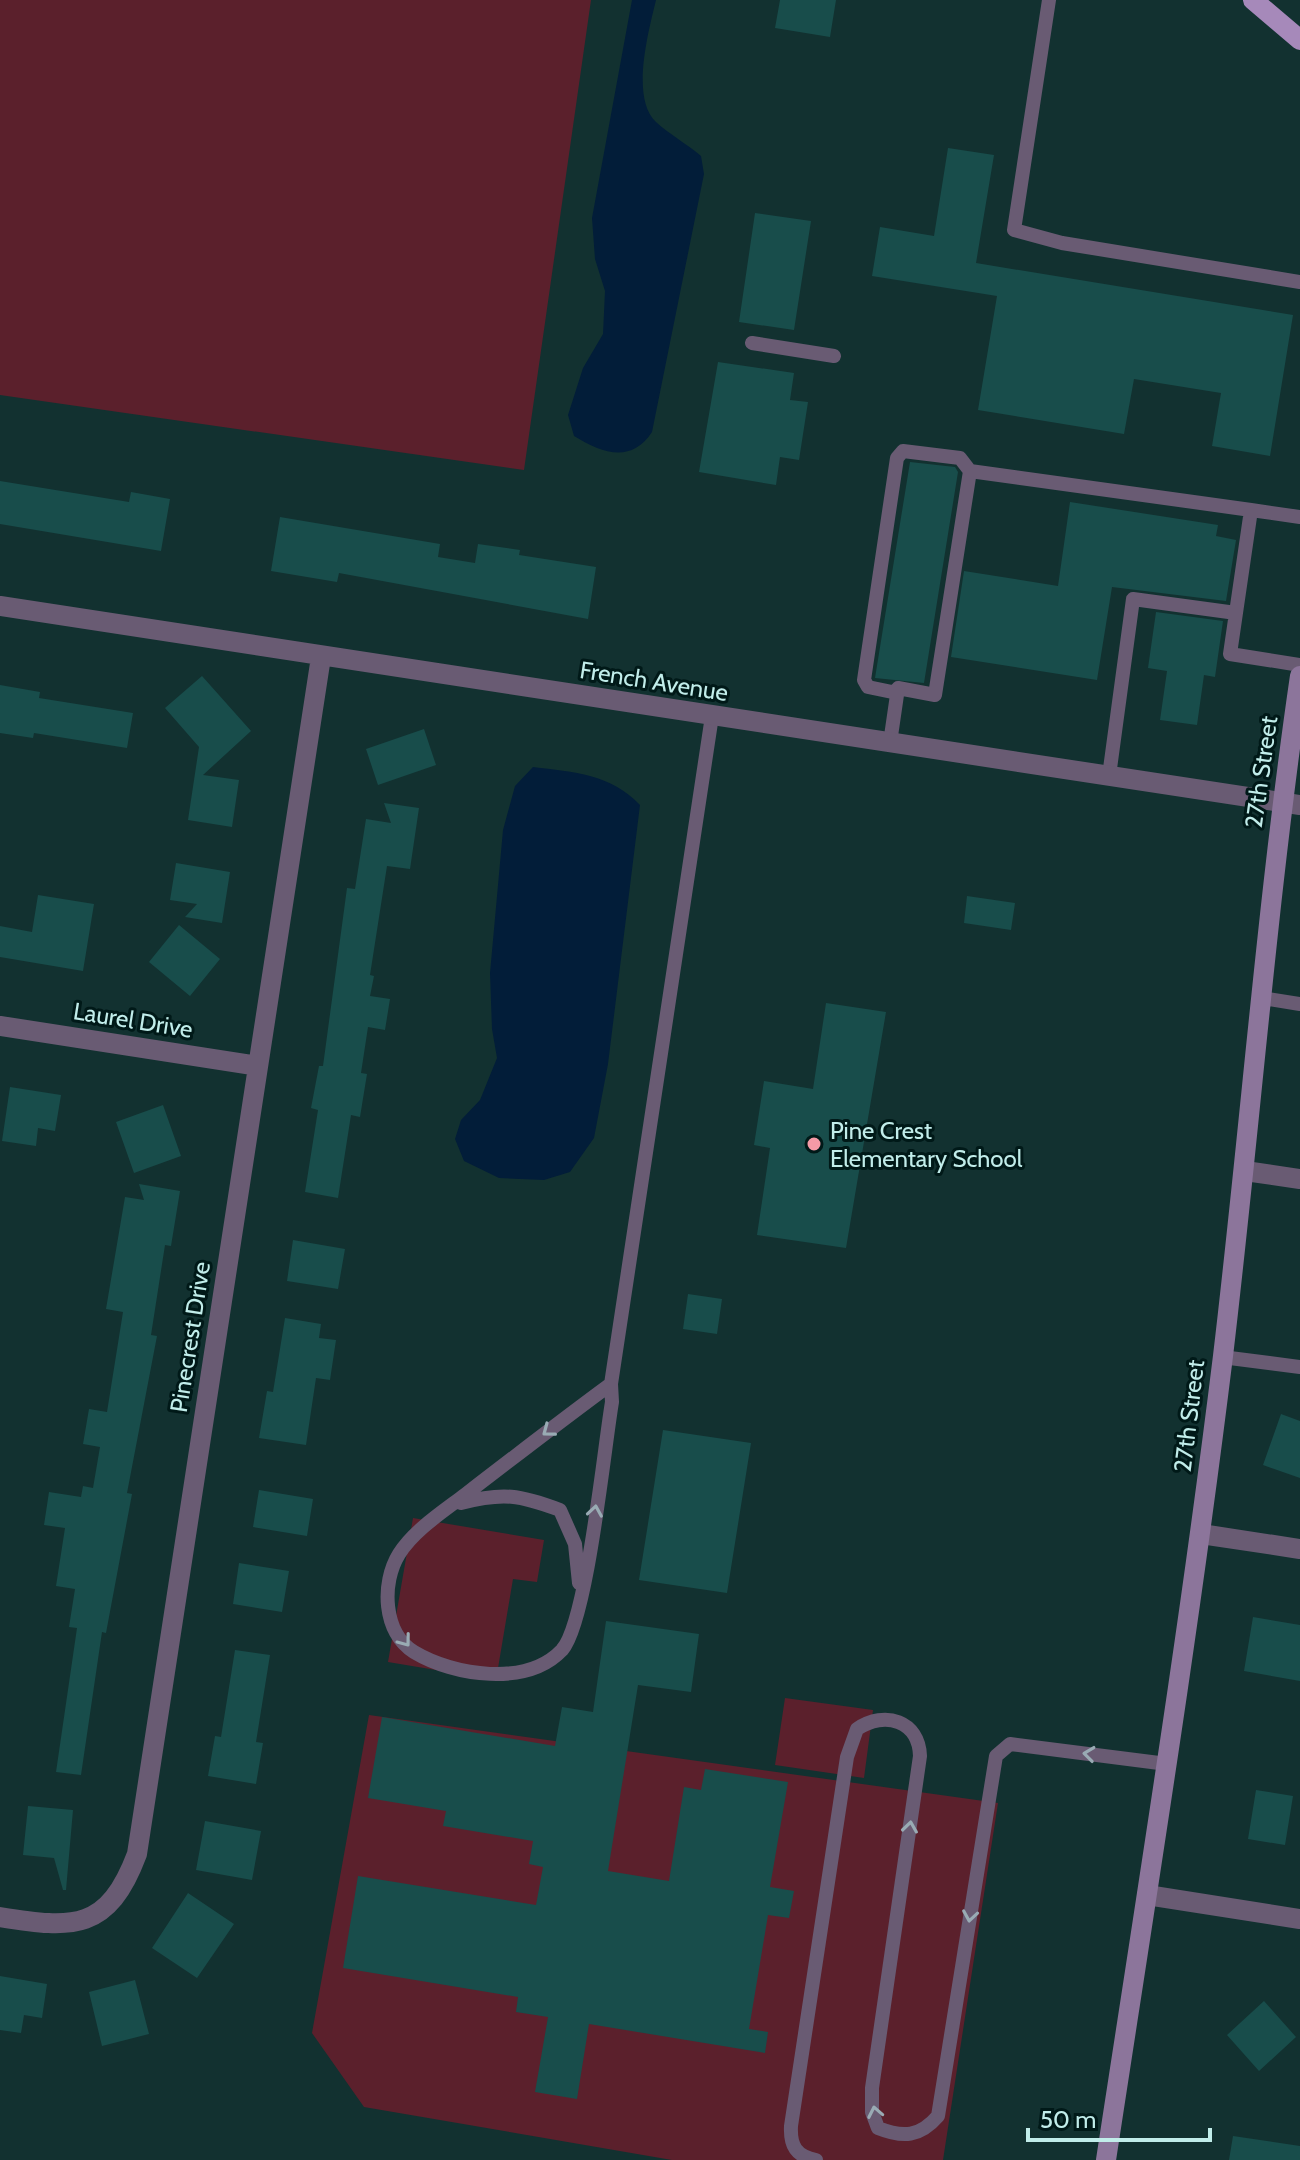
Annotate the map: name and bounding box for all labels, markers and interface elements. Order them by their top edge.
street label: French Avenue [578,655,730,707]
street label: 27th Street [1239,714,1283,830]
street label: Laurel Drive [71,996,195,1044]
place label: Pine Crest Elementary School [830,1116,1023,1173]
marker: Pine Crest Elementary School [805,1135,823,1153]
street label: Pinecrest Drive [164,1260,216,1414]
street label: 27th Street [1168,1358,1210,1474]
one-way arrow [542,1421,557,1436]
one-way arrow [586,1504,603,1518]
one-way arrow [395,1632,410,1647]
one-way arrow [1082,1746,1096,1763]
one-way arrow [901,1821,918,1834]
one-way arrow [962,1909,979,1923]
scale bar [1028,2092,1210,2142]
text: 50 m [1040,2105,1096,2134]
one-way arrow [867,2106,884,2119]

